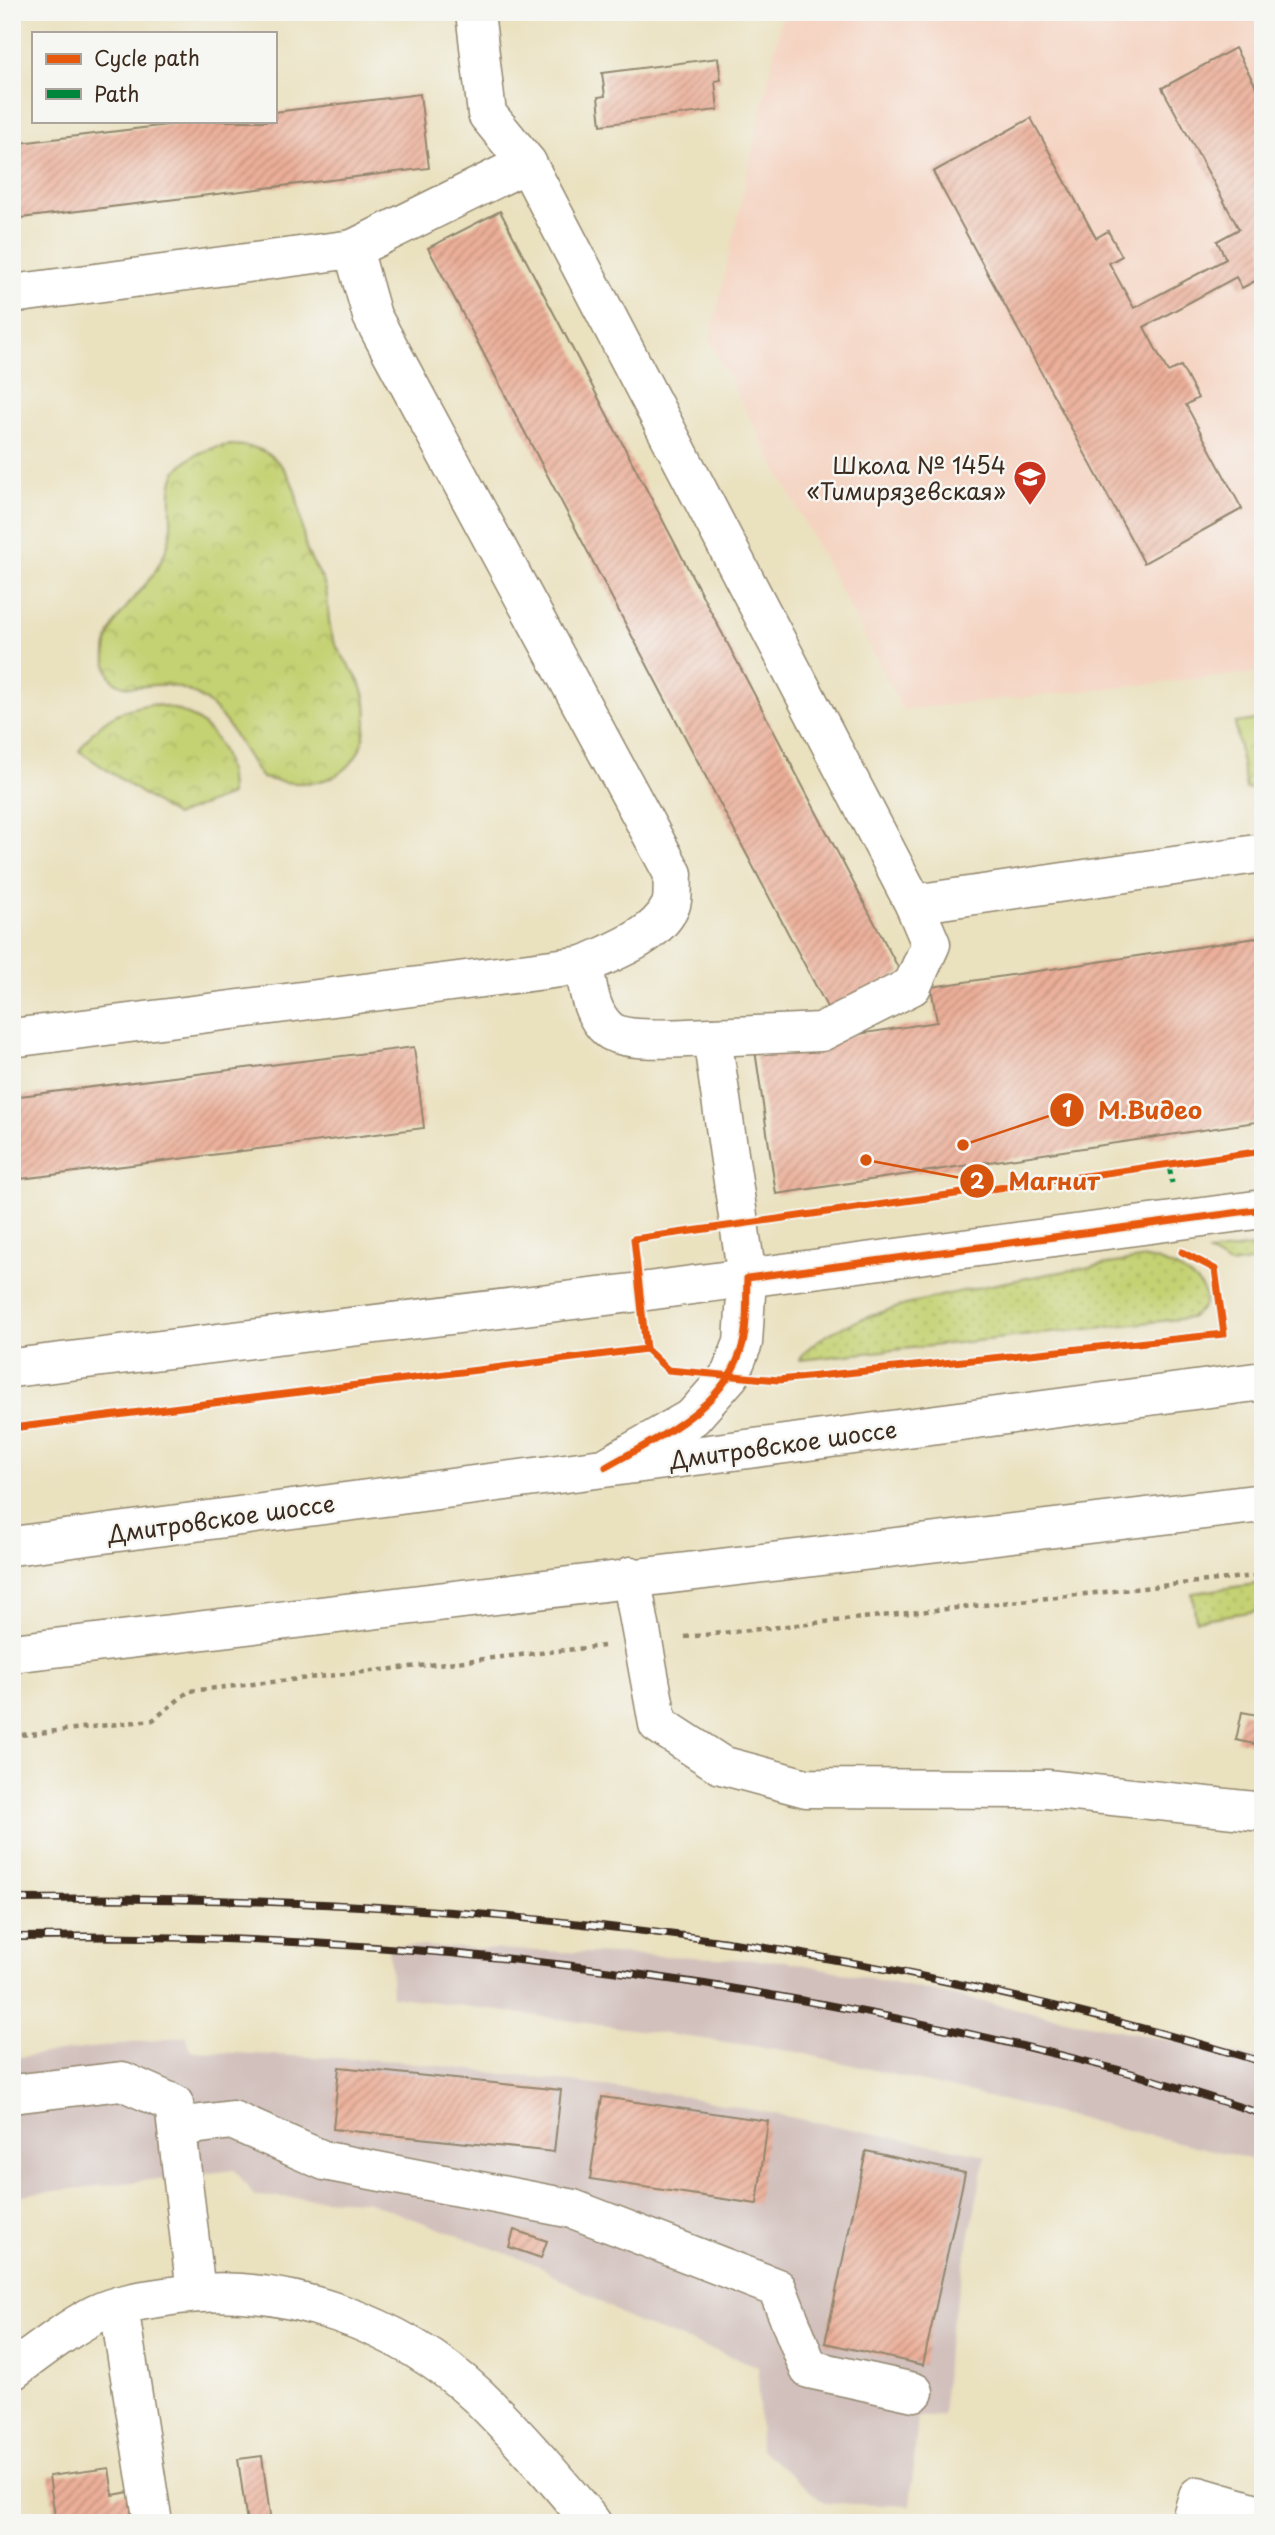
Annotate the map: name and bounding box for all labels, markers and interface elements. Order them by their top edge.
legend [32,32,276,122]
text: Cycle path [94,41,200,73]
text: Path [94,77,139,109]
place label: Школа № 1454 «Тимирязевская» [807,447,1006,508]
school or university icon: Школа № 1454 «Тимирязевская» [1011,458,1049,507]
callout: М.Видео [1049,1088,1216,1133]
text: М.Видео [1098,1091,1202,1127]
text: 1 [1062,1092,1072,1124]
callout: Магнит [959,1159,1113,1204]
text: Магнит [1008,1162,1101,1198]
text: 2 [970,1164,985,1196]
street label: Дмитровское шоссе [666,1411,899,1477]
street label: Дмитровское шоссе [104,1485,337,1551]

